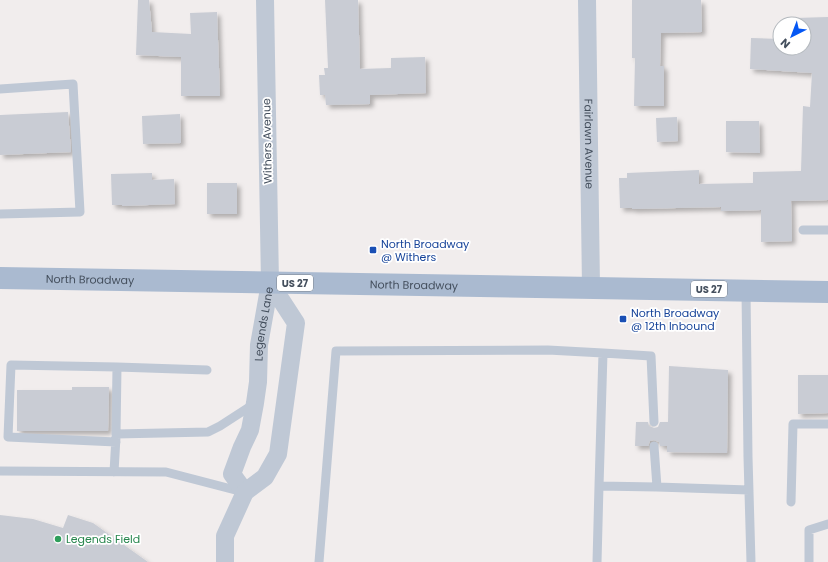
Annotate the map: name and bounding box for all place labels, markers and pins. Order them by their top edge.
place label: North Broadway @ Withers [381,236,470,265]
marker: North Broadway @ Withers [368,245,378,255]
place label: North Broadway @ 12th Inbound [631,305,720,334]
marker: North Broadway @ 12th Inbound [618,314,628,324]
place label: Legends Field [66,531,140,547]
marker: Legends Field [53,534,63,544]

